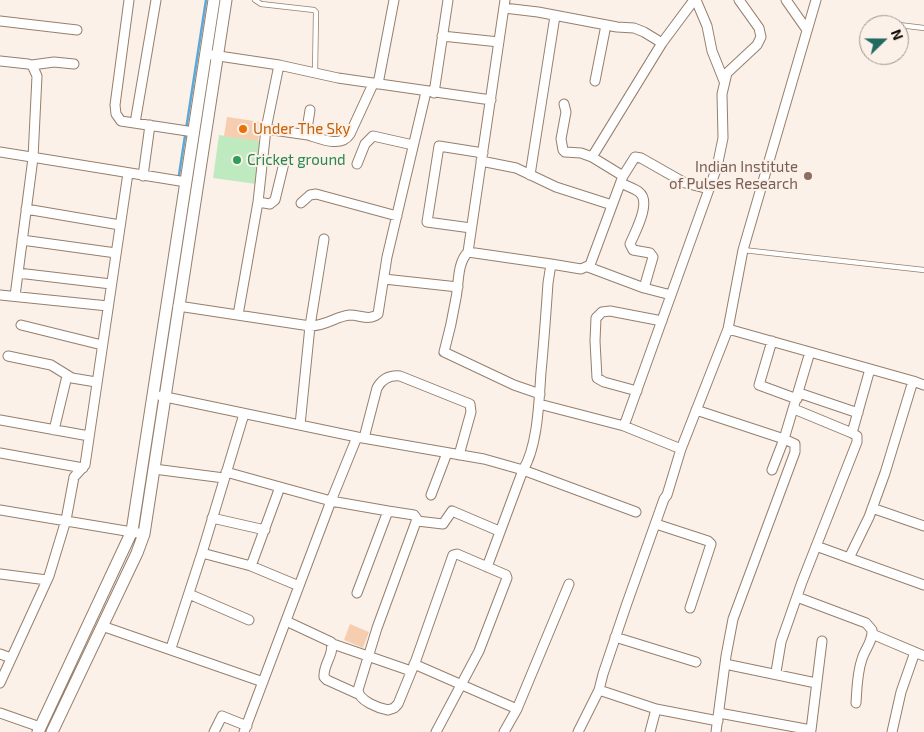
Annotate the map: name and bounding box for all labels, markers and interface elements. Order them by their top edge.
north arrow [859,15,909,65]
text: N [888,27,907,42]
place label: Under The Sky [253,120,351,138]
marker: Under The Sky [237,123,249,135]
place label: Cricket ground [247,151,346,169]
marker: Cricket ground [231,154,243,166]
place label: Indian Institute of Pulses Research [669,158,798,193]
marker: Indian Institute of Pulses Research [802,170,814,182]

